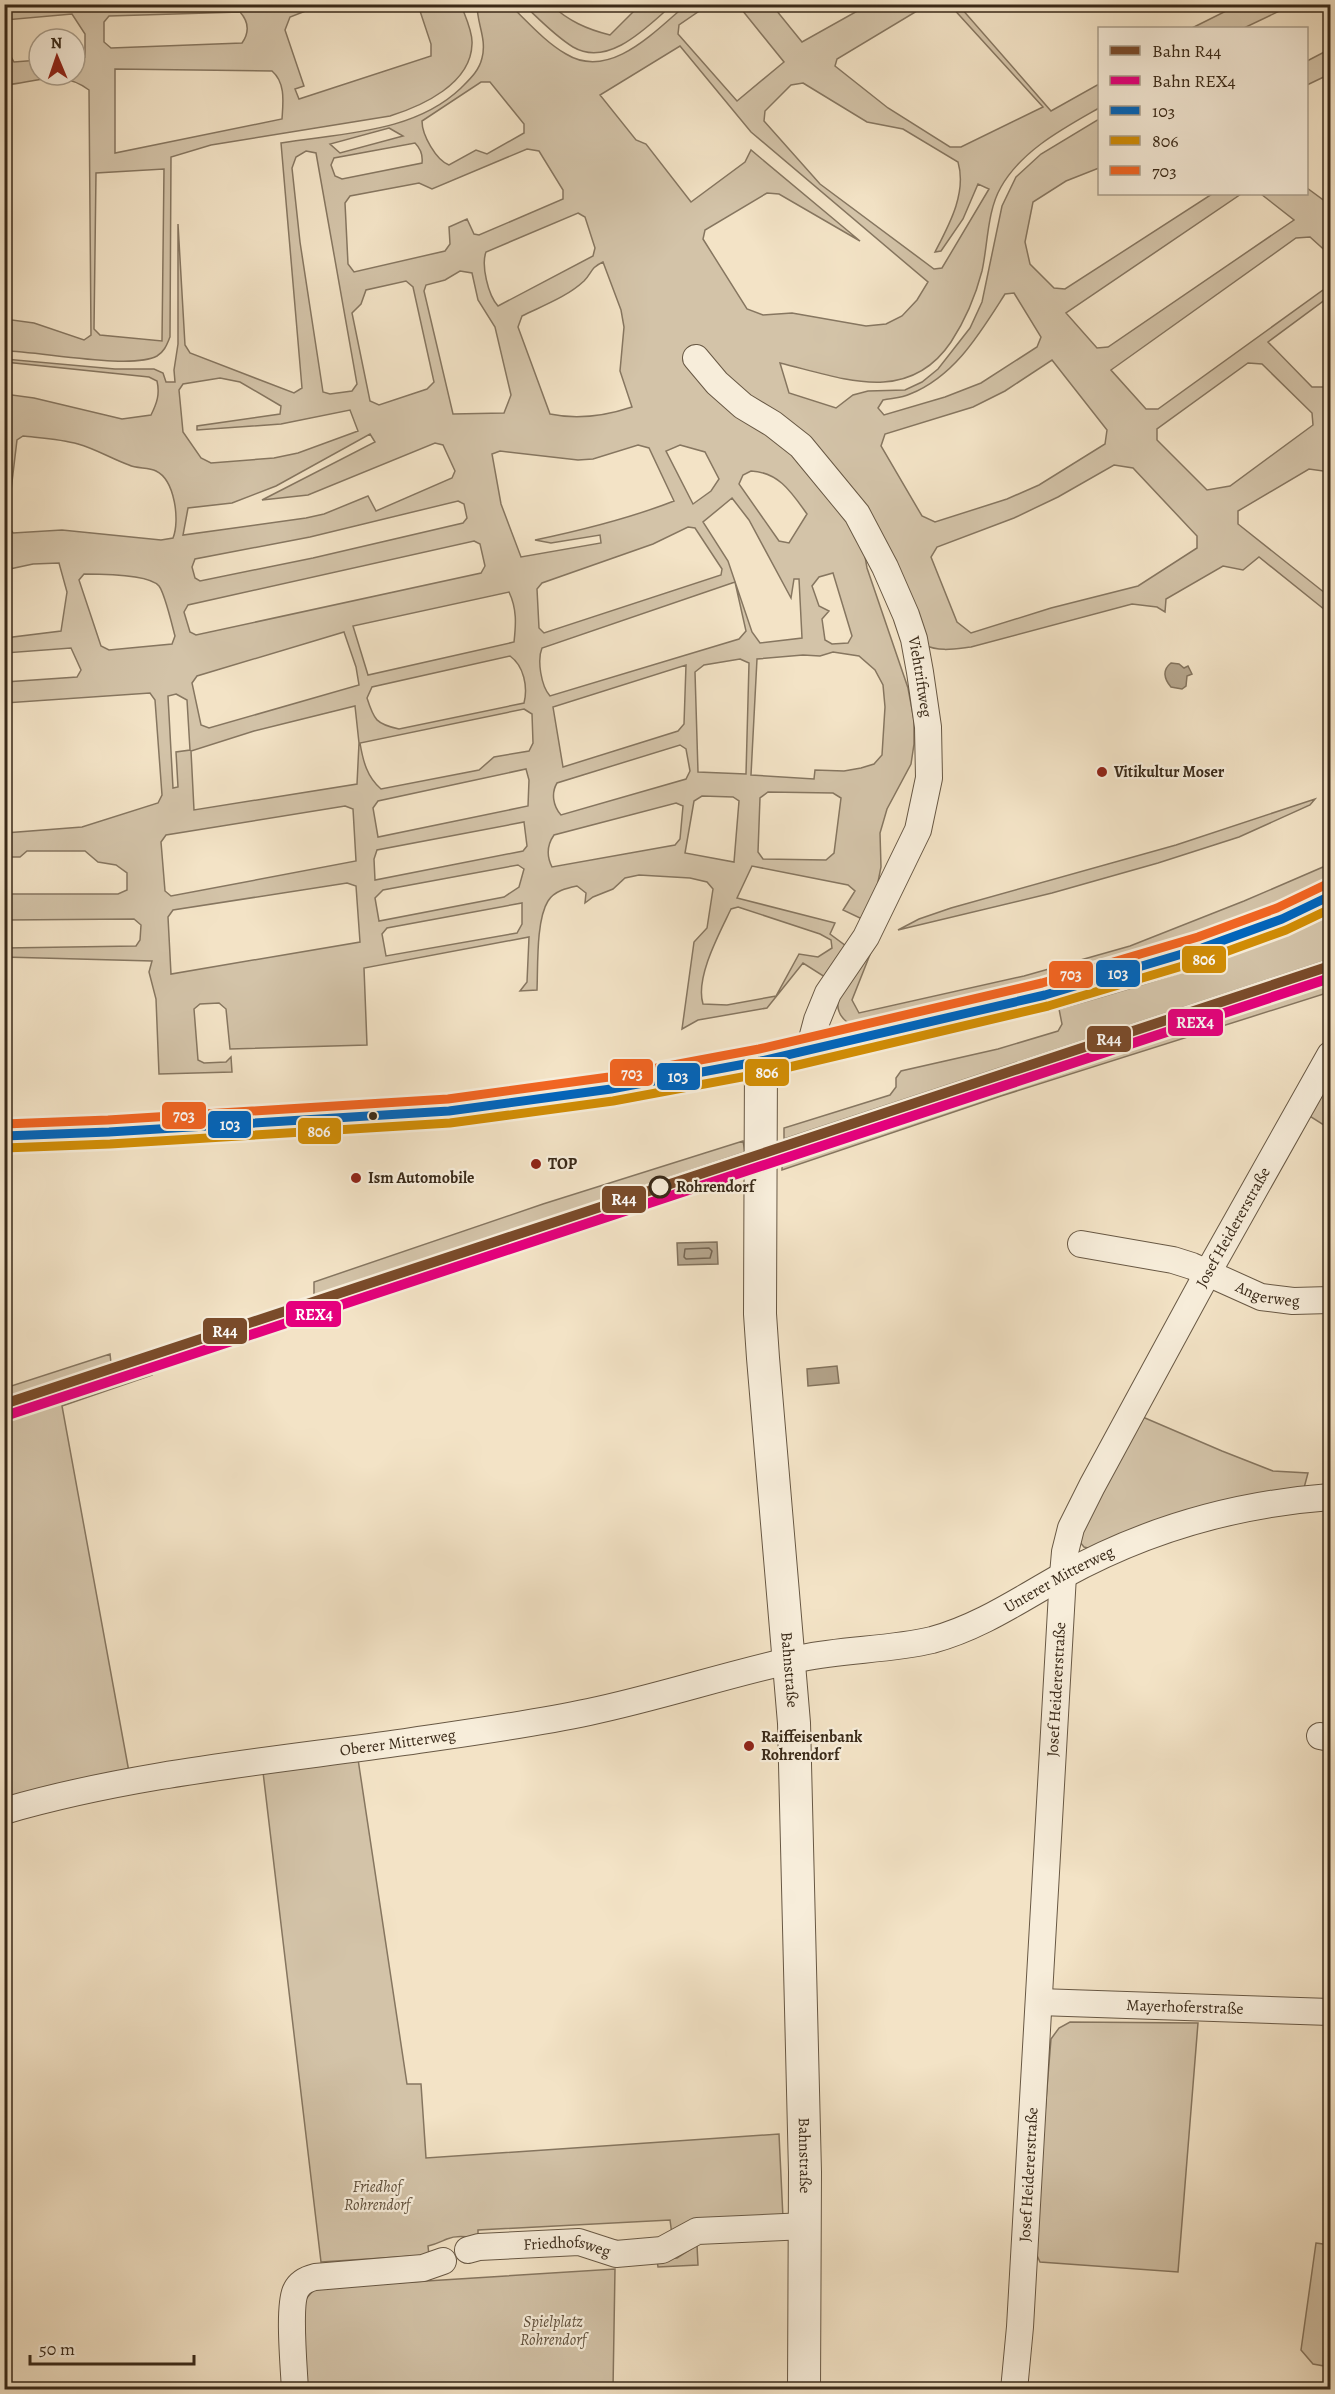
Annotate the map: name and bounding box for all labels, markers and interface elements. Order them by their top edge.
north arrow [27,27,87,87]
legend [1098,27,1308,195]
text: N [50,32,63,54]
text: Bahn R44 [1152,39,1221,63]
text: Bahn REX4 [1152,69,1236,93]
text: 103 [1152,99,1175,123]
text: 806 [1152,129,1179,153]
text: 703 [1152,159,1177,183]
street label: Viehtriftweg [903,634,937,719]
place label: Vitikultur Moser [1113,761,1225,783]
marker: Vitikultur Moser [1095,765,1109,779]
line badge: 806 [1181,945,1227,974]
text: 806 [1192,949,1216,971]
line badge: 103 [1095,959,1141,988]
line badge: 703 [1048,960,1094,989]
text: 103 [1108,963,1128,985]
text: 703 [1060,964,1082,986]
line badge: REX4 [1167,1008,1224,1037]
text: REX4 [1176,1012,1215,1034]
line badge: R44 [1086,1025,1132,1053]
text: R44 [1096,1029,1122,1051]
line badge: 703 [609,1058,654,1087]
line badge: 806 [744,1058,790,1087]
line badge: 103 [656,1062,701,1091]
text: 806 [755,1062,779,1084]
text: 703 [621,1063,643,1085]
text: 103 [668,1066,688,1088]
line badge: 703 [161,1101,207,1130]
text: 703 [173,1105,195,1127]
line badge: 103 [207,1110,252,1139]
unlabelled marker [367,1110,379,1122]
text: 103 [220,1114,240,1136]
line badge: 806 [297,1117,342,1145]
text: 806 [307,1121,331,1143]
place label: TOP [548,1153,578,1175]
marker: TOP [529,1157,543,1171]
street label: Josef Heidererstraße [1191,1163,1276,1291]
place label: Ism Automobile [368,1167,475,1189]
marker: Ism Automobile [349,1171,363,1185]
marker: Rohrendorf [649,1176,671,1198]
place label: Rohrendorf [676,1176,757,1198]
line badge: R44 [601,1185,647,1214]
text: R44 [611,1189,637,1211]
street label: Angerweg [1231,1276,1300,1312]
line badge: REX4 [285,1300,342,1328]
text: REX4 [295,1304,334,1326]
line badge: R44 [202,1317,248,1345]
text: R44 [212,1321,238,1343]
street label: Unterer Mitterweg [1000,1541,1118,1618]
street label: Josef Heidererstraße [1042,1621,1071,1757]
street label: Bahnstraße [775,1631,804,1709]
street label: Oberer Mitterweg [338,1724,457,1762]
place label: Raiffeisenbank Rohrendorf [761,1726,863,1766]
marker: Raiffeisenbank Rohrendorf [742,1739,756,1753]
street label: Mayerhoferstraße [1126,1994,1244,2020]
street label: Josef Heidererstraße [1014,2107,1044,2243]
street label: Bahnstraße [793,2117,816,2194]
park label: Friedhof Rohrendorf [344,2176,414,2216]
street label: Friedhofsweg [523,2231,614,2263]
park label: Spielplatz Rohrendorf [520,2311,590,2351]
scale bar [30,2328,194,2366]
text: 50 m [39,2337,75,2361]

